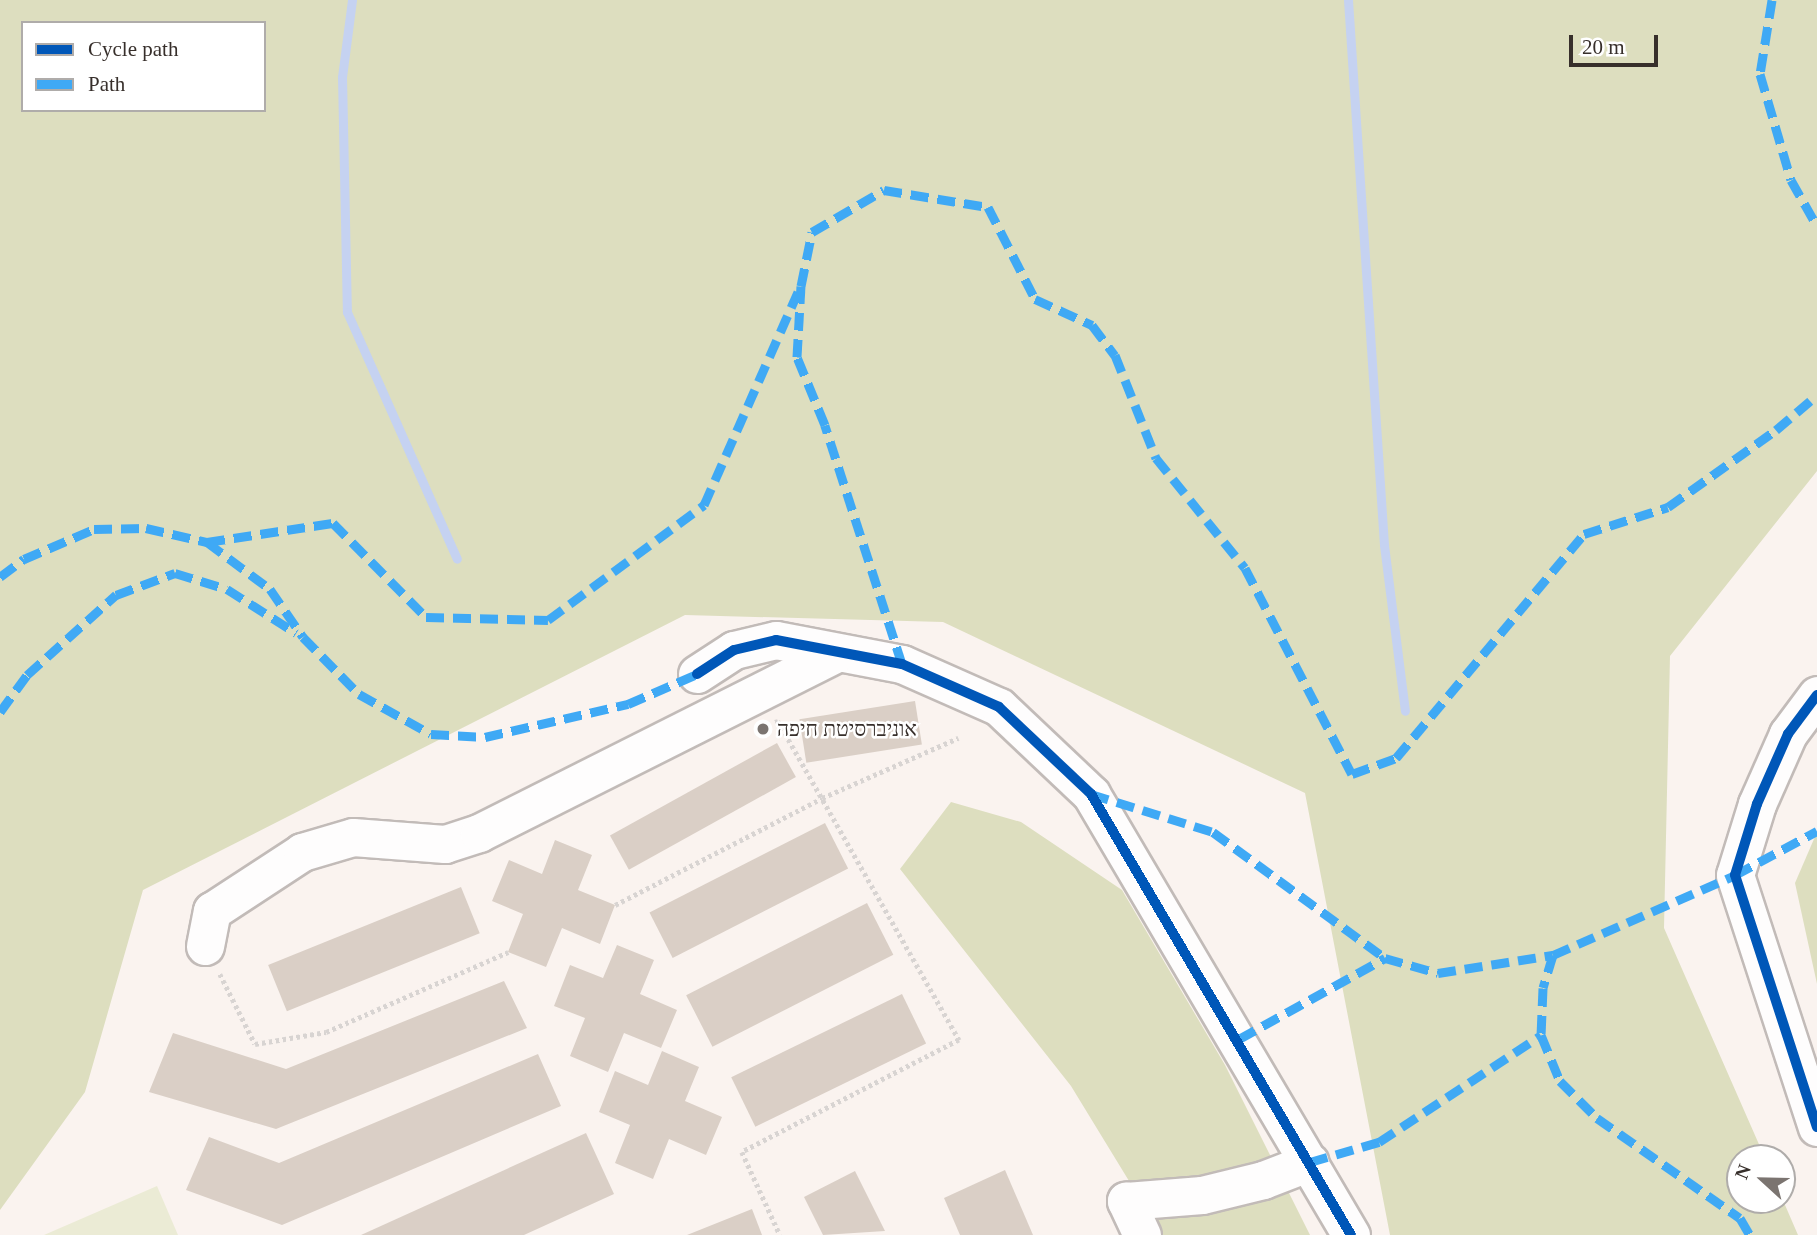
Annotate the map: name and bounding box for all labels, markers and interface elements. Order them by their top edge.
legend [21,21,266,112]
scale bar [1572,21,1661,65]
text: 20 m [1582,35,1625,59]
text: Cycle path [88,37,178,61]
text: Path [88,72,125,96]
place label: אוניברסיטת חיפה [777,716,917,742]
marker: אוניברסיטת חיפה [755,721,771,737]
north arrow [1726,1144,1796,1214]
text: N [1731,1161,1755,1182]

